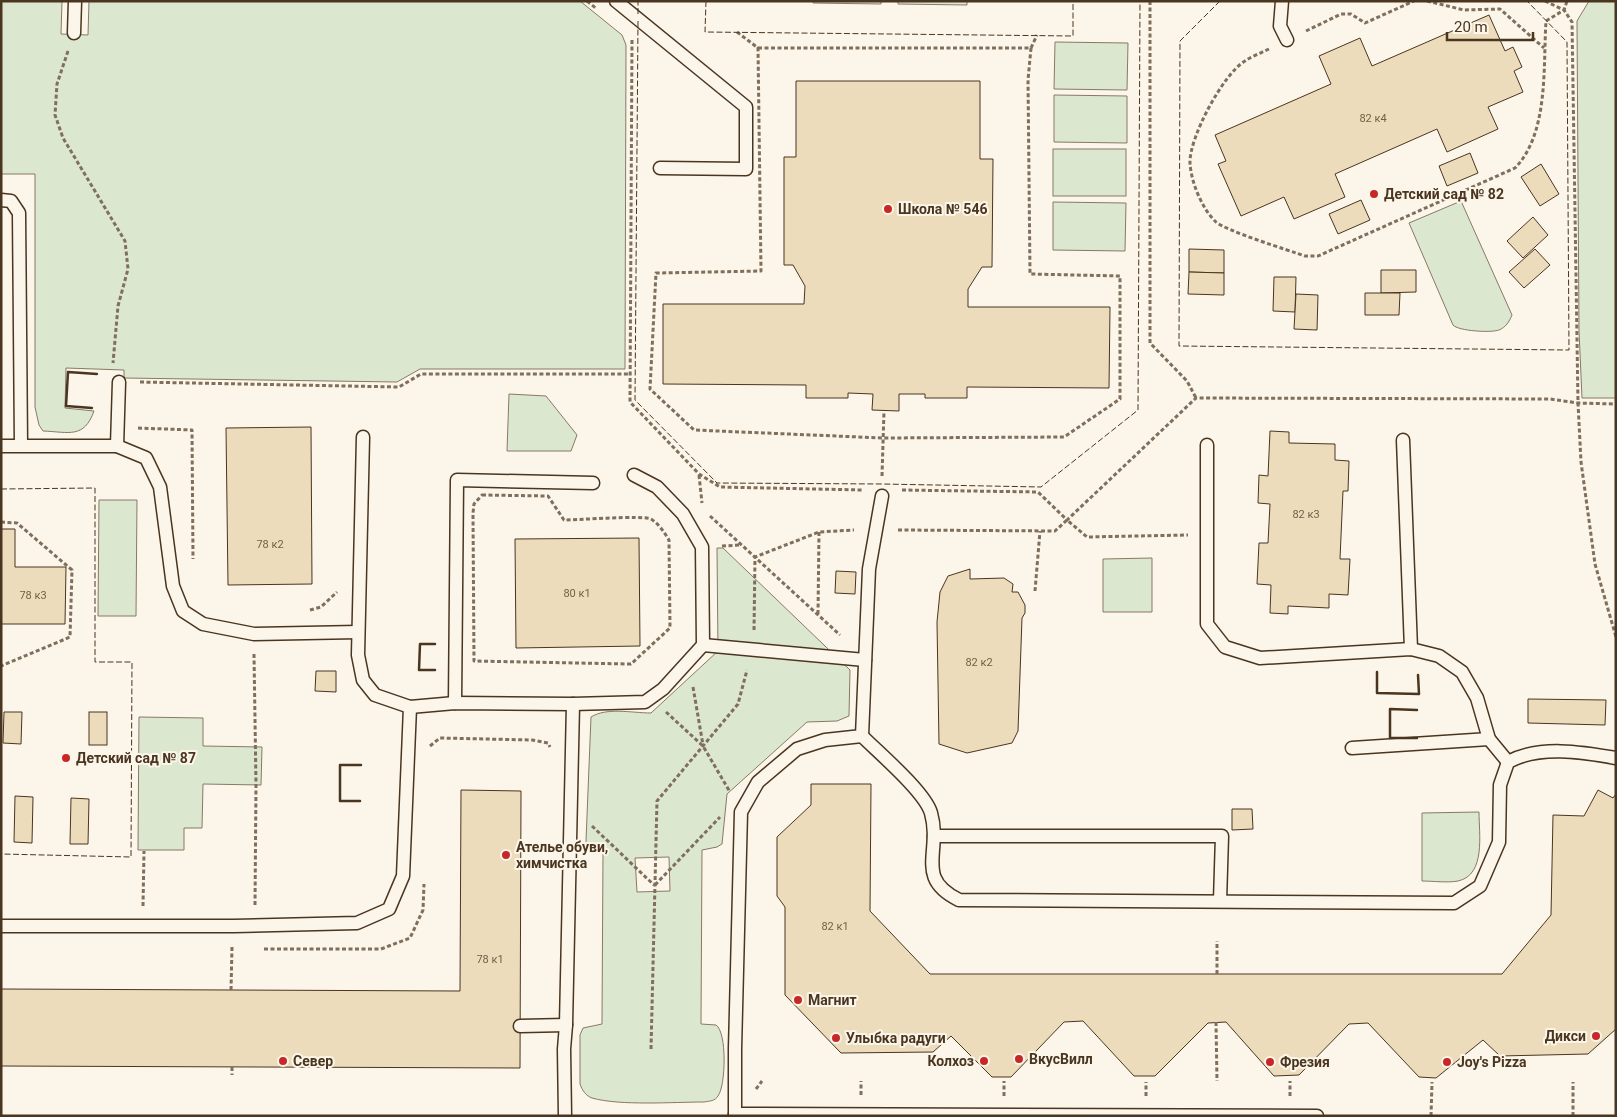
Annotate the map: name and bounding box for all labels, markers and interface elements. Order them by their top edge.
scale bar [1447,10,1533,42]
text: 20 m [1454,18,1488,36]
house number: 82 к4 [1359,112,1387,125]
place label: Детский сад № 82 [1384,186,1504,202]
marker: Детский сад № 82 [1368,188,1380,200]
place label: Школа № 546 [898,201,987,217]
marker: Школа № 546 [882,203,894,215]
house number: 82 к3 [1292,508,1320,521]
house number: 78 к2 [256,538,284,551]
house number: 80 к1 [563,587,591,600]
house number: 78 к3 [19,589,47,602]
house number: 82 к2 [965,656,993,669]
place label: Детский сад № 87 [76,750,196,766]
marker: Детский сад № 87 [60,752,72,764]
place label: Ателье обуви, химчистка [516,839,608,871]
marker: Ателье обуви, химчистка [500,849,512,861]
house number: 82 к1 [821,920,849,933]
house number: 78 к1 [476,953,504,966]
place label: Магнит [808,992,857,1008]
marker: Магнит [792,994,804,1006]
place label: Дикси [1545,1028,1586,1044]
place label: Улыбка радуги [846,1030,946,1046]
marker: Дикси [1590,1030,1602,1042]
marker: Улыбка радуги [830,1032,842,1044]
place label: ВкусВилл [1029,1051,1093,1067]
place label: Север [293,1053,333,1069]
place label: Колхоз [927,1053,974,1069]
marker: ВкусВилл [1013,1053,1025,1065]
place label: Фрезия [1280,1054,1330,1070]
place label: Joy's Pizza [1457,1054,1527,1070]
marker: Север [277,1055,289,1067]
marker: Колхоз [978,1055,990,1067]
marker: Фрезия [1264,1056,1276,1068]
marker: Joy's Pizza [1441,1056,1453,1068]

